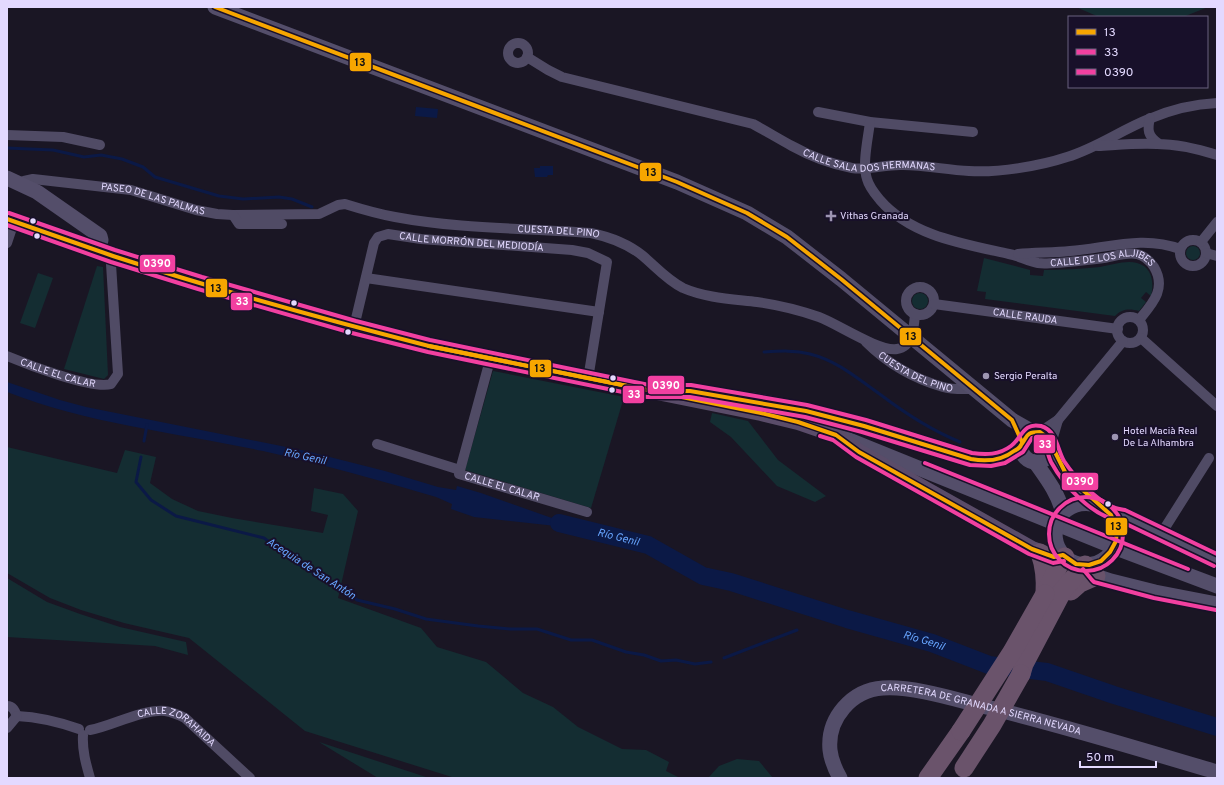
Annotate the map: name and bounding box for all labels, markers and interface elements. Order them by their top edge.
legend [1068,16,1208,88]
text: 13 [1104,25,1116,41]
text: 33 [1104,45,1118,61]
line badge: 13 [349,52,372,72]
text: 13 [355,56,366,70]
text: 0390 [1104,65,1133,81]
street label: CALLE SALA DOS HERMANAS [800,146,936,175]
line badge: 13 [639,162,662,182]
text: 13 [646,166,657,180]
street label: PASEO DE LAS PALMAS [100,180,206,218]
marker: Vithas Granada [825,210,837,222]
place label: Vithas Granada [840,210,909,223]
unlabelled marker [28,216,38,226]
street label: CUESTA DEL PINO [517,222,601,241]
street label: CALLE MORRÓN DEL MEDIODÍA [398,229,545,254]
unlabelled marker [32,231,42,241]
street label: CALLE DE LOS ALJIBES [1050,247,1158,270]
line badge: 0390 [139,254,176,273]
text: 0390 [143,257,171,271]
line badge: 13 [205,278,228,298]
text: 13 [211,282,222,296]
line badge: 33 [230,292,253,311]
text: 33 [235,295,249,309]
unlabelled marker [289,298,299,308]
street label: CALLE RAUDA [992,306,1059,327]
unlabelled marker [343,327,353,337]
line badge: 13 [899,327,922,346]
text: 13 [906,330,917,344]
street label: CUESTA DEL PINO [875,349,954,395]
street label: CALLE EL CALAR [18,355,97,391]
line badge: 13 [529,359,552,378]
text: 13 [535,362,546,376]
place label: Sergio Peralta [994,370,1057,383]
marker: Sergio Peralta [981,371,991,381]
unlabelled marker [608,373,618,383]
line badge: 0390 [647,375,685,395]
text: 0390 [652,379,680,393]
unlabelled marker [607,385,617,395]
line badge: 33 [622,385,645,404]
text: 33 [627,388,641,402]
place label: Hotel Macià Real De La Alhambra [1123,425,1197,450]
marker: Hotel Macià Real De La Alhambra [1110,432,1120,442]
line badge: 33 [1033,434,1056,454]
text: 33 [1038,438,1052,452]
water label: Río Genil [283,446,328,469]
street label: CALLE EL CALAR [463,469,541,504]
line badge: 0390 [1061,472,1099,491]
text: 0390 [1066,475,1094,489]
unlabelled marker [1103,499,1113,509]
line badge: 13 [1105,517,1128,536]
text: 13 [1111,520,1122,534]
water label: Río Genil [596,526,642,550]
water label: Acequia de San Antón [264,535,358,603]
water label: Río Genil [901,628,948,655]
street label: CARRETERA DE GRANADA A SIERRA NEVADA [880,681,1083,738]
street label: CALLE ZORAHAIDA [136,704,218,750]
scale bar [1080,743,1156,769]
text: 50 m [1086,750,1114,766]

